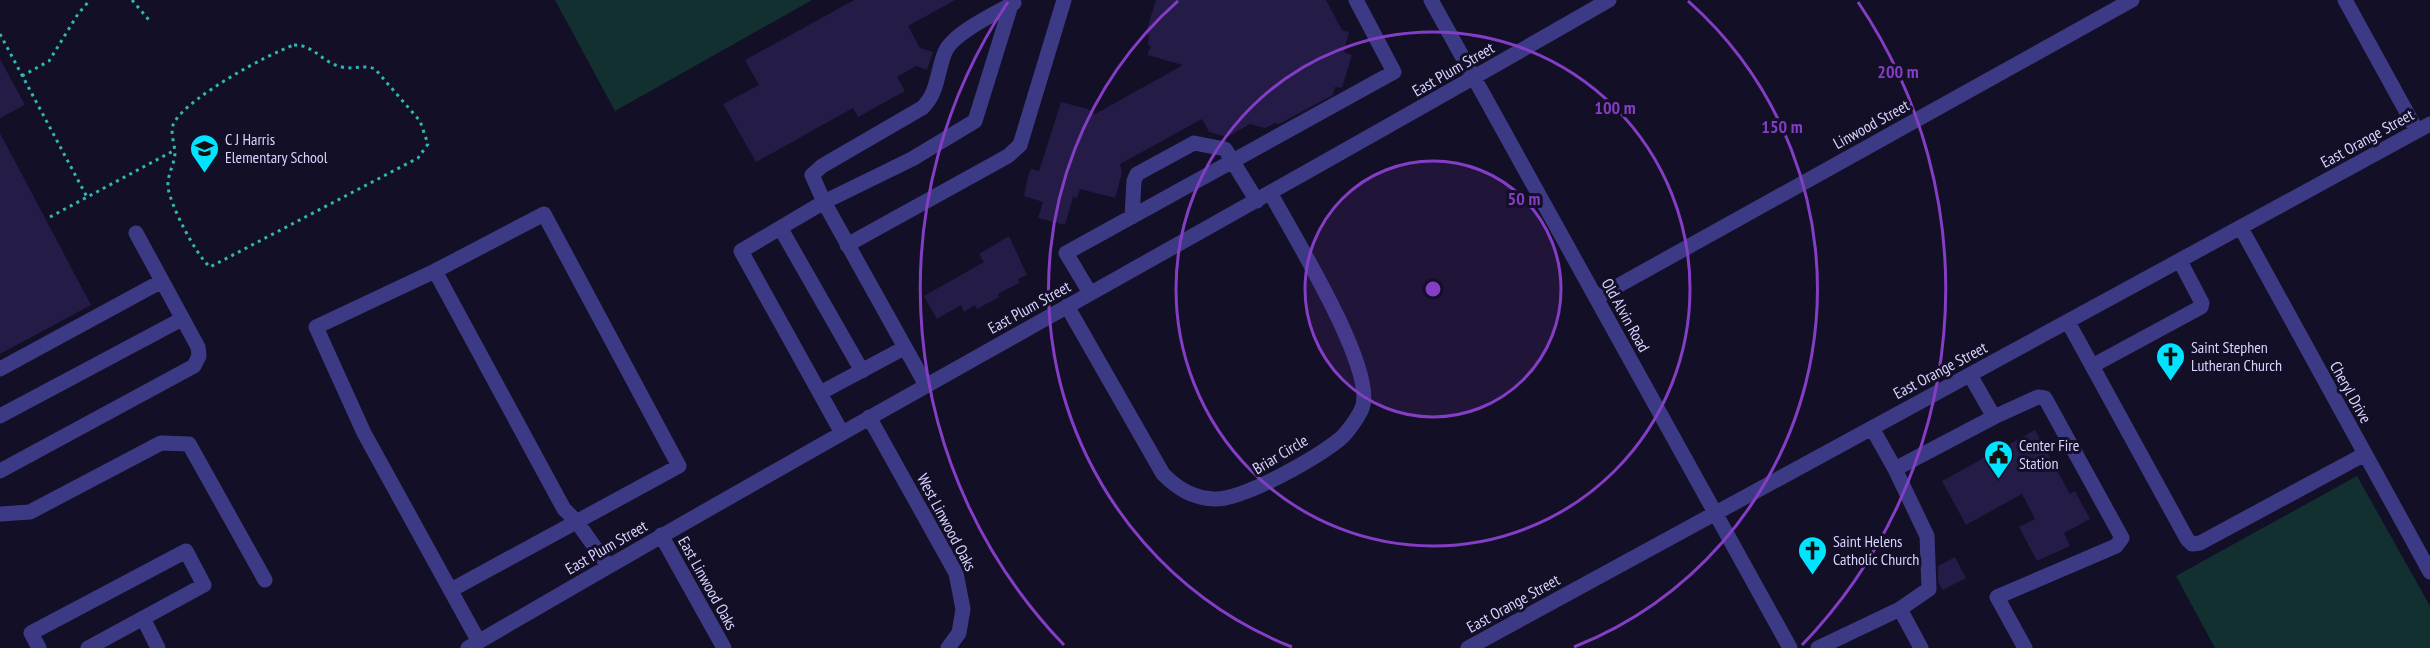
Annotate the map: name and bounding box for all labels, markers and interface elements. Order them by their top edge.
street label: East Plum Street [1408,37,1498,100]
text: 200 m [1877,60,1919,83]
street label: Linwood Street [1830,95,1913,153]
text: 100 m [1594,96,1636,119]
street label: East Orange Street [2317,104,2417,172]
text: 150 m [1761,115,1803,138]
place label: C J Harris Elementary School [225,129,328,167]
school or university icon: C J Harris Elementary School [188,132,220,174]
text: 50 m [1508,187,1540,210]
street label: Old Alvin Road [1598,275,1654,355]
street label: East Plum Street [984,276,1074,338]
centre of rings [1423,279,1443,299]
street label: East Orange Street [1890,337,1991,403]
place label: Saint Stephen Lutheran Church [2191,337,2282,375]
church icon: Saint Stephen Lutheran Church [2154,340,2186,382]
street label: Cheryl Drive [2326,358,2376,426]
street label: Briar Circle [1249,430,1311,478]
place label: Center Fire Station [2019,435,2079,473]
public building icon: Center Fire Station [1982,438,2014,480]
street label: West Linwood Oaks [913,470,981,574]
street label: East Plum Street [561,515,651,578]
place label: Saint Helens Catholic Church [1833,531,1919,569]
street label: East Linwood Oaks [674,533,742,633]
church icon: Saint Helens Catholic Church [1796,534,1828,576]
street label: East Orange Street [1463,569,1563,637]

